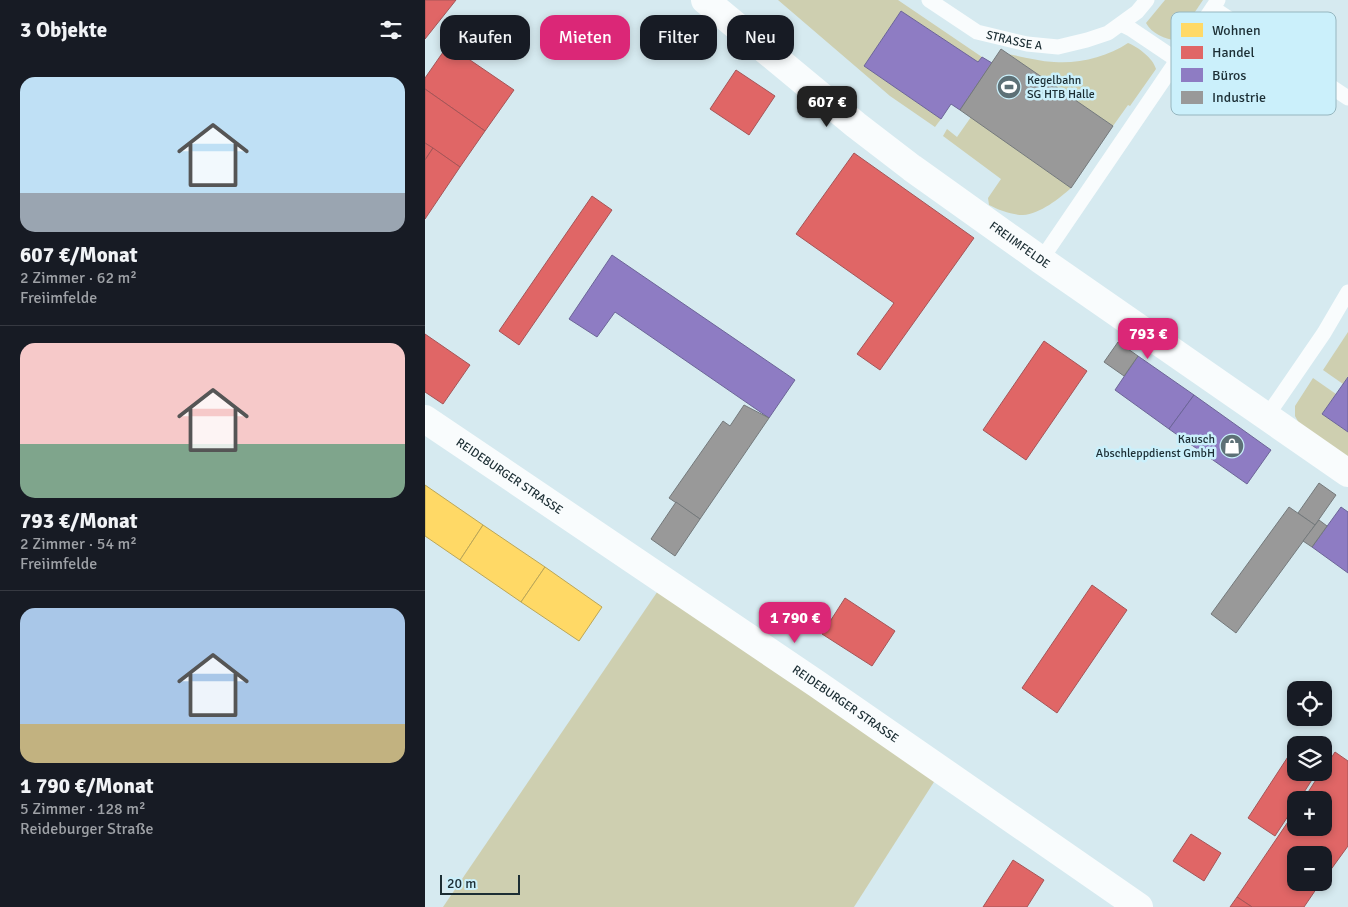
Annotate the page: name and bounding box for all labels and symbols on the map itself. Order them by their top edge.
legend [1171,12,1336,115]
text: Wohnen [1212,22,1261,39]
street label: STRASSE A [985,27,1044,53]
text: Handel [1212,44,1255,61]
text: Büros [1212,67,1246,84]
place label: Kegelbahn SG HTB Halle [1027,73,1095,102]
sports icon: Kegelbahn SG HTB Halle [996,74,1022,100]
pin: 607 € [792,86,862,128]
text: Industrie [1212,89,1266,106]
street label: FREIIMFELDE [987,218,1053,272]
pin: 793 € [1113,318,1183,360]
place label: Kausch Abschleppdienst GmbH [1096,432,1215,461]
shop icon: Kausch Abschleppdienst GmbH [1219,433,1245,459]
street label: REIDEBURGER STRASSE [453,435,566,518]
pin: 1 790 € [749,602,841,644]
street label: REIDEBURGER STRASSE [790,662,902,746]
scale bar [440,872,520,895]

